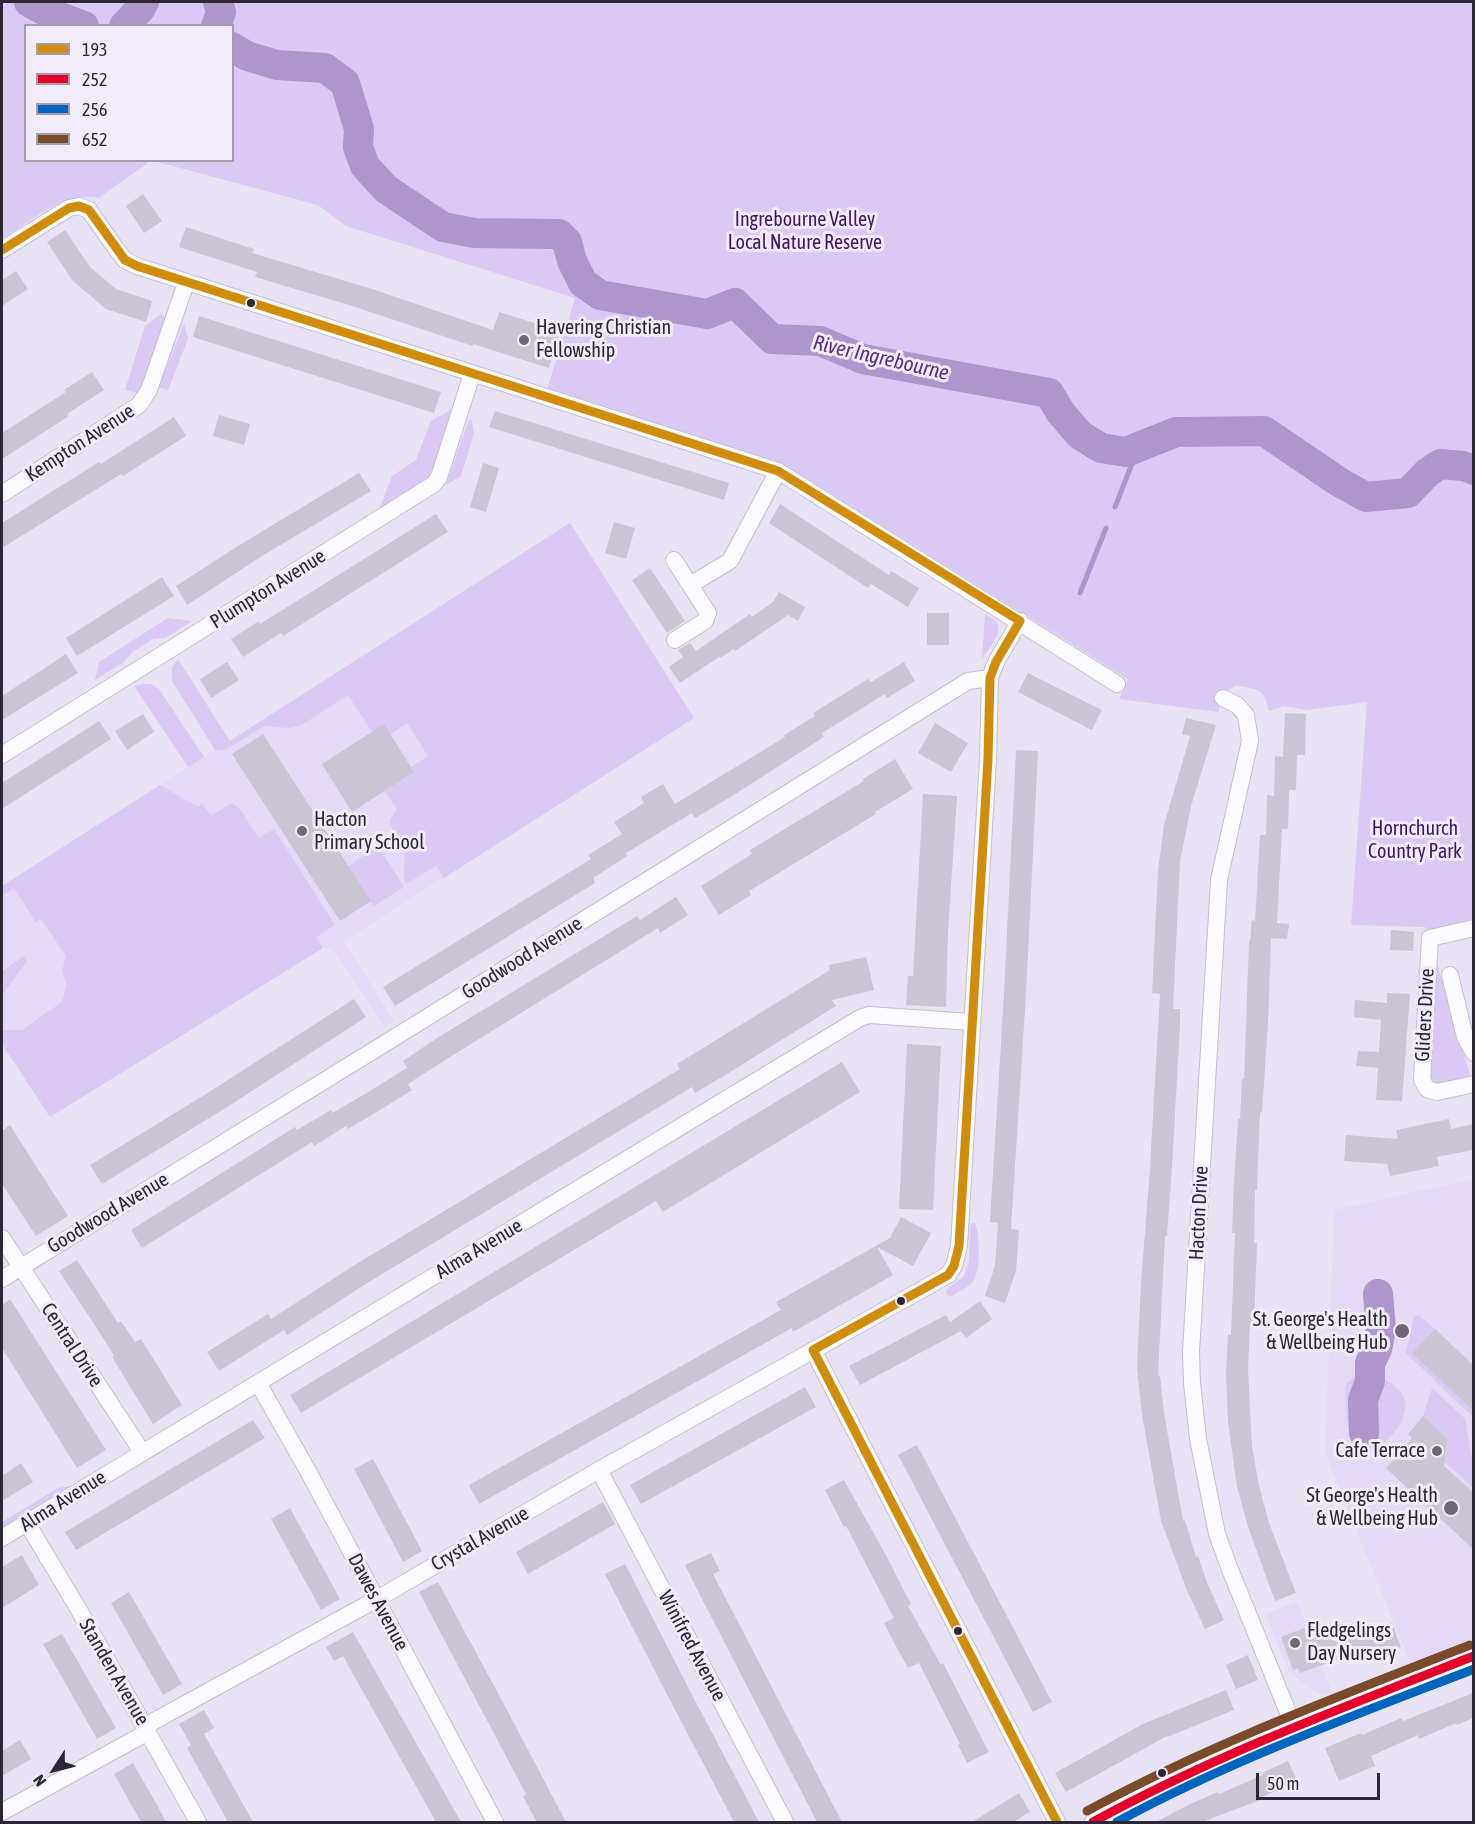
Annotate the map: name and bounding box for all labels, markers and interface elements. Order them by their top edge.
legend [24,24,234,162]
text: 193 [82,39,107,60]
text: 252 [82,69,107,90]
text: 256 [82,99,107,120]
text: 652 [82,129,107,150]
park label: Ingrebourne Valley Local Nature Reserve [728,208,882,255]
unlabelled marker [245,297,257,309]
place label: Havering Christian Fellowship [536,316,671,363]
water label: River Ingrebourne [811,330,951,386]
marker: Havering Christian Fellowship [517,333,531,347]
street label: Kempton Avenue [21,399,139,487]
street label: Plumpton Avenue [206,544,330,634]
place label: Hacton Primary School [314,808,424,855]
park label: Hornchurch Country Park [1368,817,1462,864]
marker: Hacton Primary School [295,824,309,838]
street label: Goodwood Avenue [458,912,586,1004]
street label: Gliders Drive [1411,968,1439,1062]
street label: Hacton Drive [1185,1165,1213,1261]
street label: Goodwood Avenue [43,1167,173,1259]
street label: Alma Avenue [431,1214,527,1284]
unlabelled marker [895,1295,907,1307]
street label: Central Drive [36,1299,108,1391]
place label: St. George's Health & Wellbeing Hub [1253,1308,1388,1355]
marker: St. George's Health & Wellbeing Hub [1393,1322,1411,1340]
place label: Cafe Terrace [1336,1439,1425,1463]
marker: Cafe Terrace [1430,1444,1444,1458]
street label: Alma Avenue [16,1465,110,1537]
place label: St George's Health & Wellbeing Hub [1306,1484,1438,1531]
marker: St George's Health & Wellbeing Hub [1442,1499,1460,1517]
street label: Crystal Avenue [427,1501,533,1577]
street label: Dawes Avenue [342,1549,414,1655]
street label: Winifred Avenue [653,1587,731,1705]
street label: Standen Avenue [74,1614,154,1730]
place label: Fledgelings Day Nursery [1307,1619,1396,1666]
unlabelled marker [952,1625,964,1637]
marker: Fledgelings Day Nursery [1288,1636,1302,1650]
north arrow [24,1740,84,1800]
scale bar [1259,1761,1384,1799]
unlabelled marker [1156,1767,1168,1779]
text: N [29,1771,50,1790]
text: 50 m [1267,1773,1299,1794]

